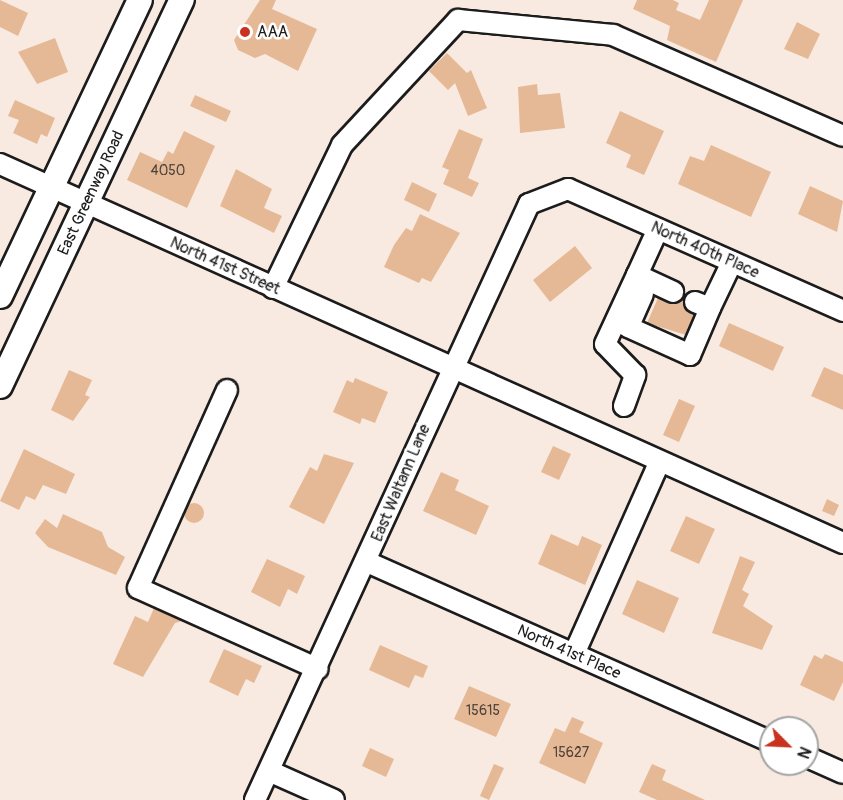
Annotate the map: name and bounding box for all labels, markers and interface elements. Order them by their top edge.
place label: AAA [257,22,288,42]
marker: AAA [238,25,252,39]
street label: East Greenway Road [54,128,128,258]
house number: 4050 [151,163,185,179]
street label: North 40th Place [648,218,762,282]
street label: North 41st Street [167,233,283,299]
street label: East Waltann Lane [368,421,434,545]
street label: North 41st Place [514,621,624,683]
house number: 15615 [466,703,500,719]
north arrow [759,716,819,776]
text: N [792,743,815,762]
house number: 15627 [553,745,589,761]

